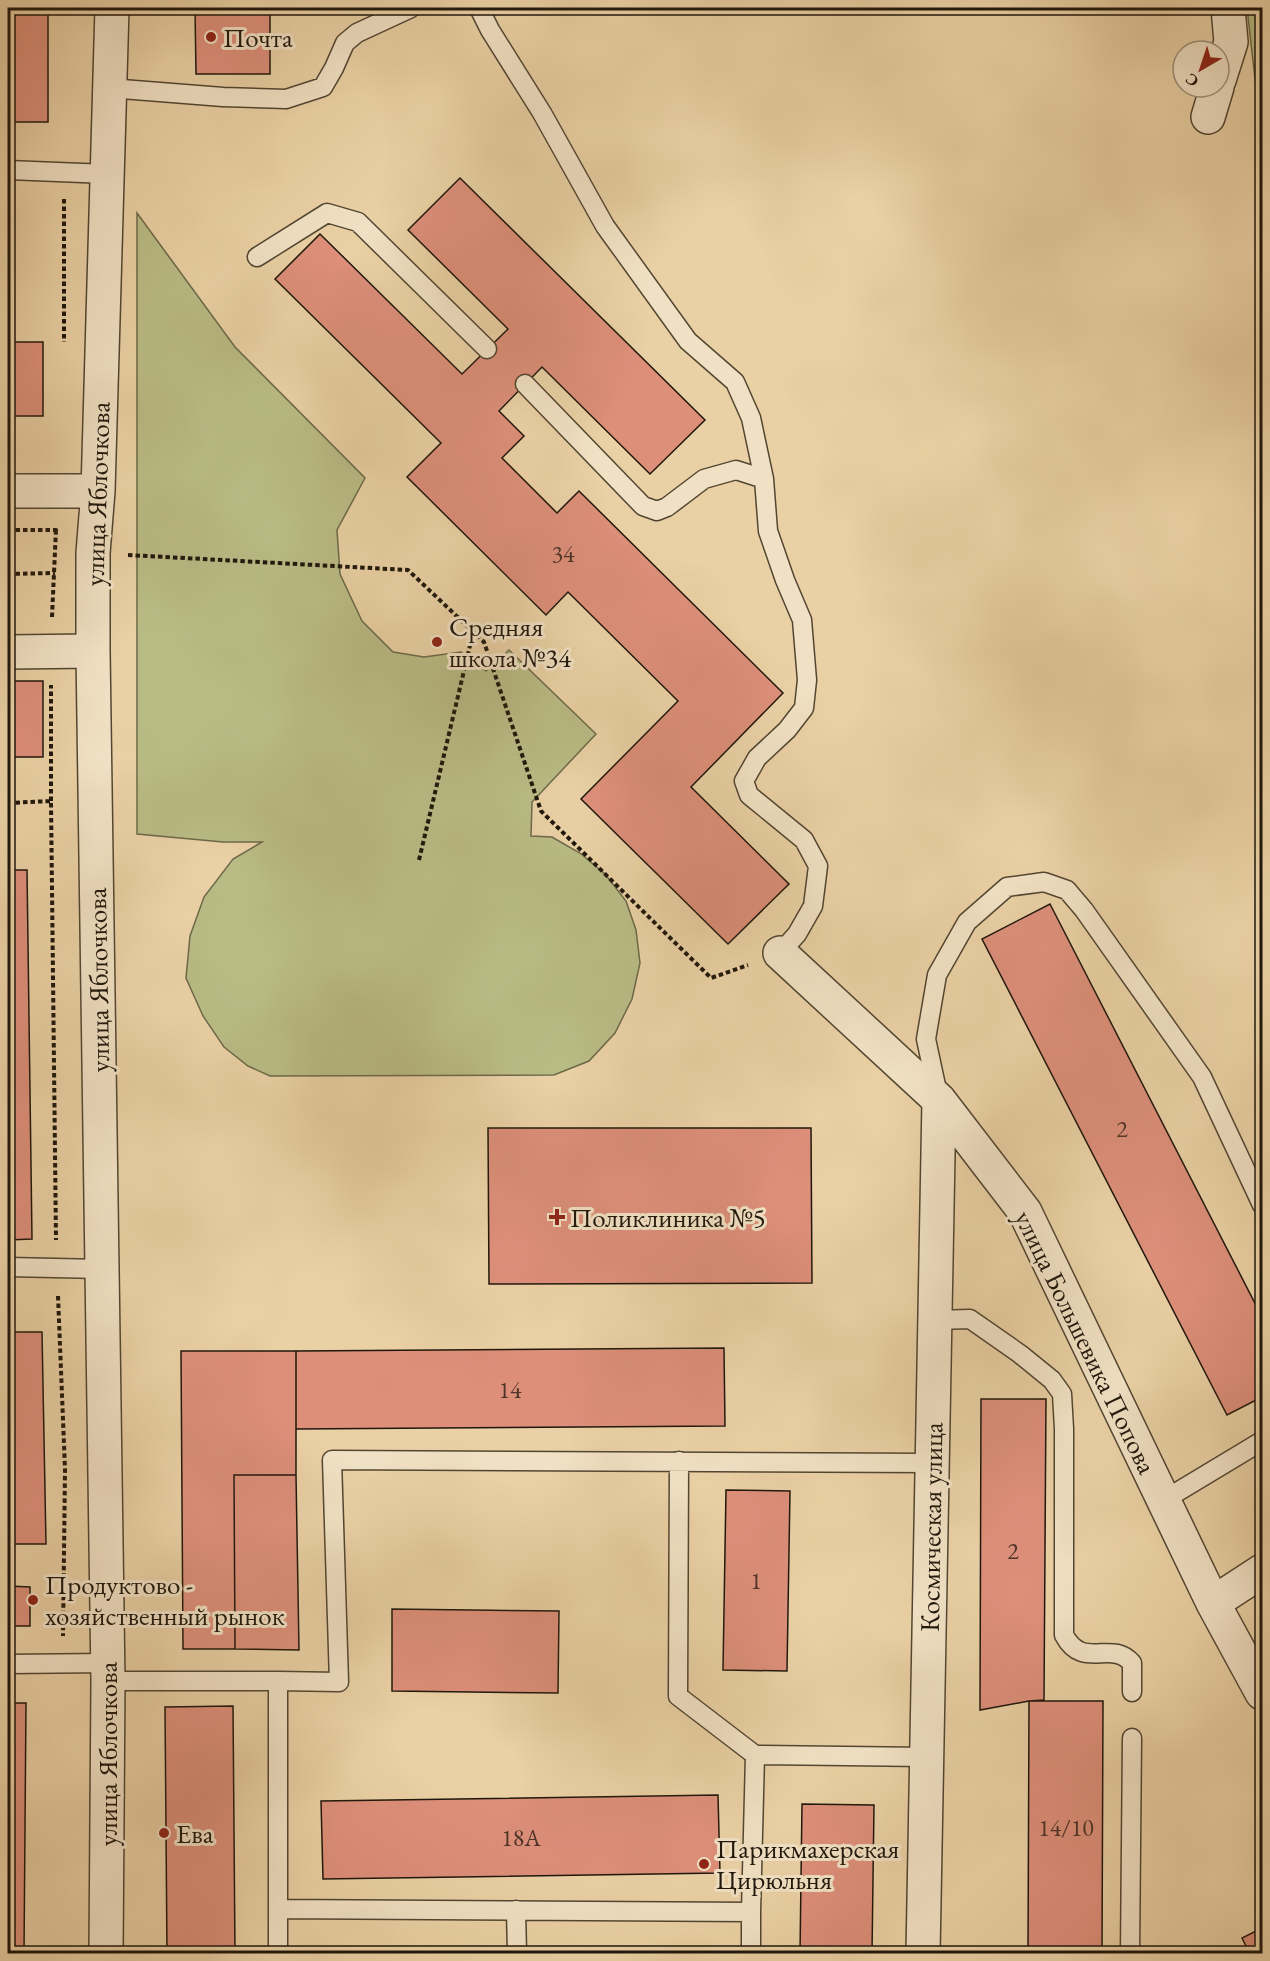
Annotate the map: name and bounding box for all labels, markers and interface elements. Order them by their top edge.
place label: Почта [223,20,293,55]
marker: Почта [204,30,218,44]
north arrow [1171,39,1231,99]
text: С [1181,69,1203,92]
street label: улица Яблочкова [76,401,118,587]
house number: 34 [551,538,575,569]
place label: Средняя школа №34 [449,609,572,675]
marker: Средняя школа №34 [430,635,444,649]
street label: улица Яблочкова [79,887,117,1073]
house number: 2 [1116,1113,1128,1144]
place label: Поликлиника №5 [570,1200,766,1235]
street label: улица Большевика Попова [1007,1204,1165,1480]
marker: Поликлиника №5 [548,1208,566,1226]
house number: 14 [498,1374,522,1405]
street label: Космическая улица [912,1422,950,1632]
house number: 2 [1007,1535,1019,1566]
house number: 1 [750,1565,762,1596]
place label: Продуктово - хозяйственный рынок [45,1567,285,1633]
marker: Продуктово - хозяйственный рынок [26,1593,40,1607]
street label: улица Яблочкова [90,1661,125,1846]
house number: 14/10 [1038,1812,1094,1843]
place label: Ева [176,1816,214,1851]
house number: 18А [501,1822,541,1853]
marker: Ева [157,1826,171,1840]
place label: Парикмахерская Цирюльня [716,1831,899,1897]
marker: Парикмахерская Цирюльня [697,1857,711,1871]

